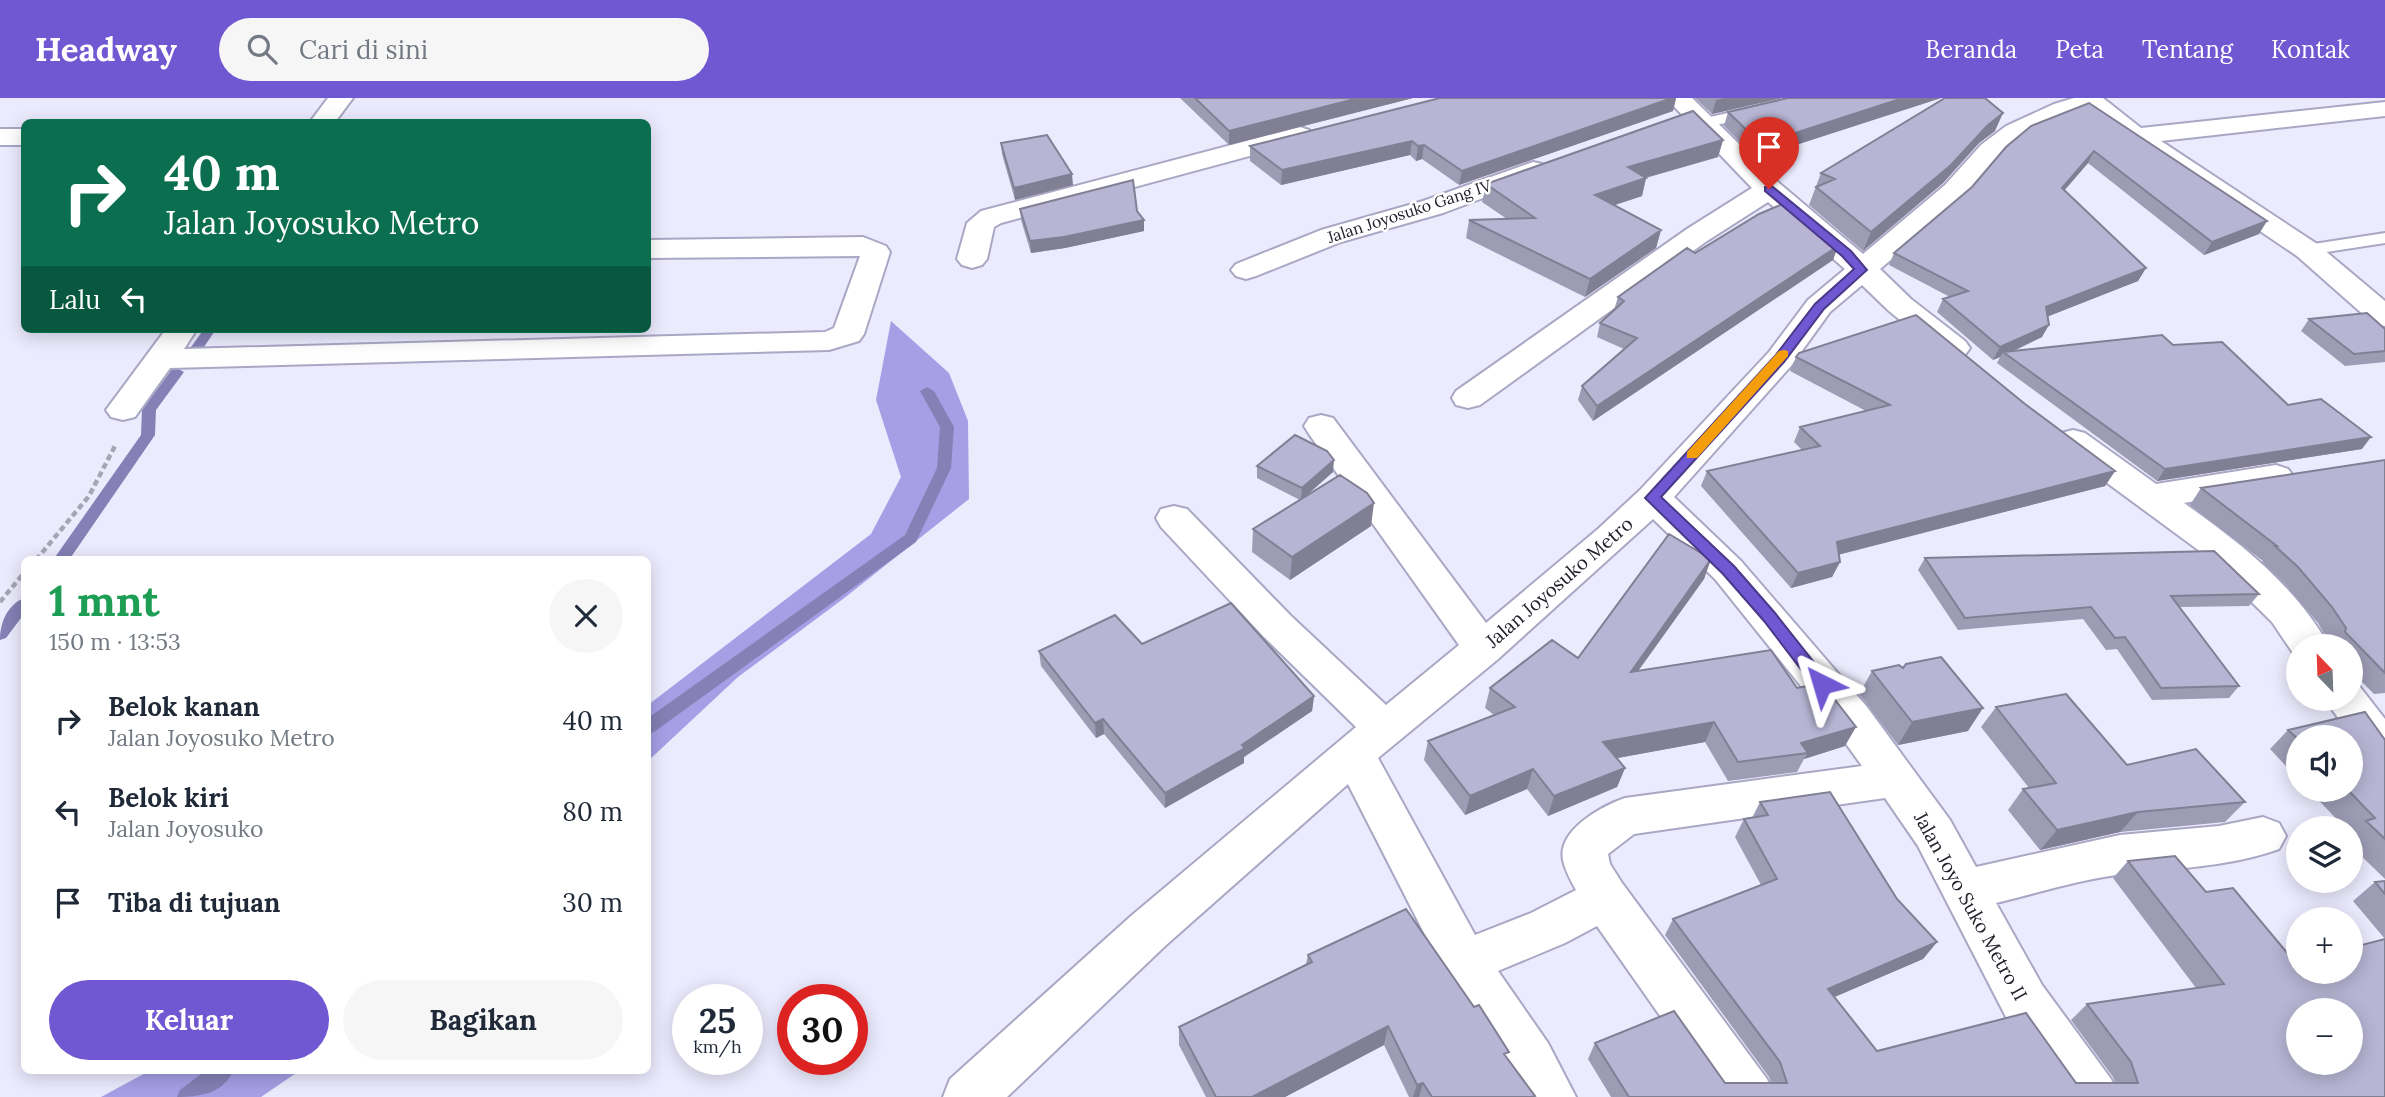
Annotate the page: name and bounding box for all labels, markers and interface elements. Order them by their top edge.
search box [219,18,709,81]
text: Headway [35,28,177,70]
icon: search [243,30,281,68]
text: Cari di sini [299,33,428,66]
text: Beranda [1925,34,2017,65]
text: Peta [2055,34,2104,65]
text: Tentang [2142,34,2233,65]
text: Kontak [2271,34,2350,65]
pin [1739,117,1799,189]
icon: arrive [1750,128,1788,166]
text: 40 m [164,141,280,203]
icon: right [49,147,140,238]
street label: Jalan Joyosuko Gang IV [1324,175,1494,247]
text: Jalan Joyosuko Metro [164,202,480,243]
icon: left [115,280,153,318]
text: Lalu [49,283,101,316]
street label: Jalan Joyosuko Metro [1480,511,1638,653]
text: 1 mnt [49,574,160,628]
button: close [549,579,623,653]
text: 150 m · 13:53 [49,627,181,656]
north arrow [2286,634,2362,710]
map controls [2286,634,2363,1075]
position arrow [1785,647,1859,721]
text: Belok kanan [108,690,260,723]
icon: right [49,702,87,740]
text: 40 m [563,704,623,737]
text: Jalan Joyosuko Metro [108,723,335,752]
button: sound [2286,725,2363,802]
text: Belok kiri [108,781,229,814]
icon: left [49,793,87,831]
text: 80 m [562,795,623,828]
street label: Jalan Joyo Suko Metro II [1909,807,2033,1005]
text: Jalan Joyosuko [108,814,263,843]
button: layers [2286,816,2363,893]
icon: arrive [49,884,87,922]
text: Tiba di tujuan [108,886,280,919]
text: 30 m [562,886,623,919]
button: + [2286,907,2363,984]
button: Keluar [49,980,329,1060]
button: Bagikan [343,980,623,1060]
speed limit sign: 30 [777,984,868,1075]
text: 25 [699,998,736,1043]
button: − [2286,998,2363,1075]
text: km/h [693,1035,742,1058]

